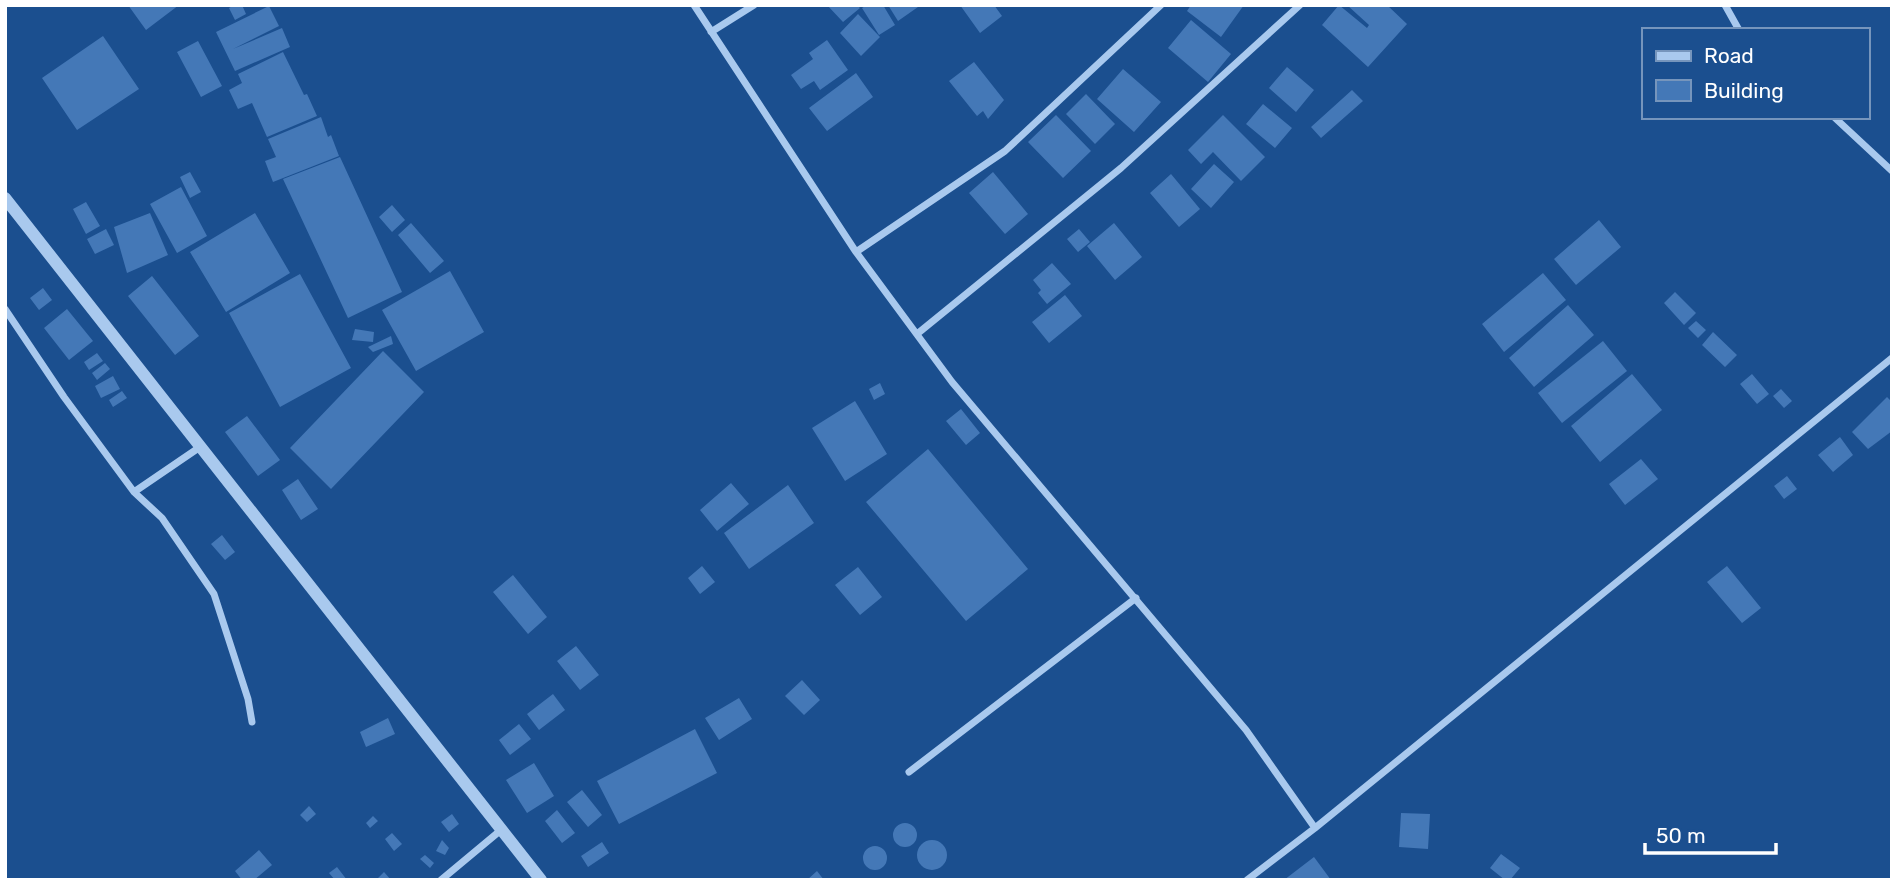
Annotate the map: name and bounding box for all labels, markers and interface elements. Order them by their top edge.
legend [1642,28,1869,119]
text: Road [1704,43,1754,68]
text: Building [1704,78,1784,103]
scale bar [1645,812,1776,856]
text: 50 m [1656,823,1706,848]

